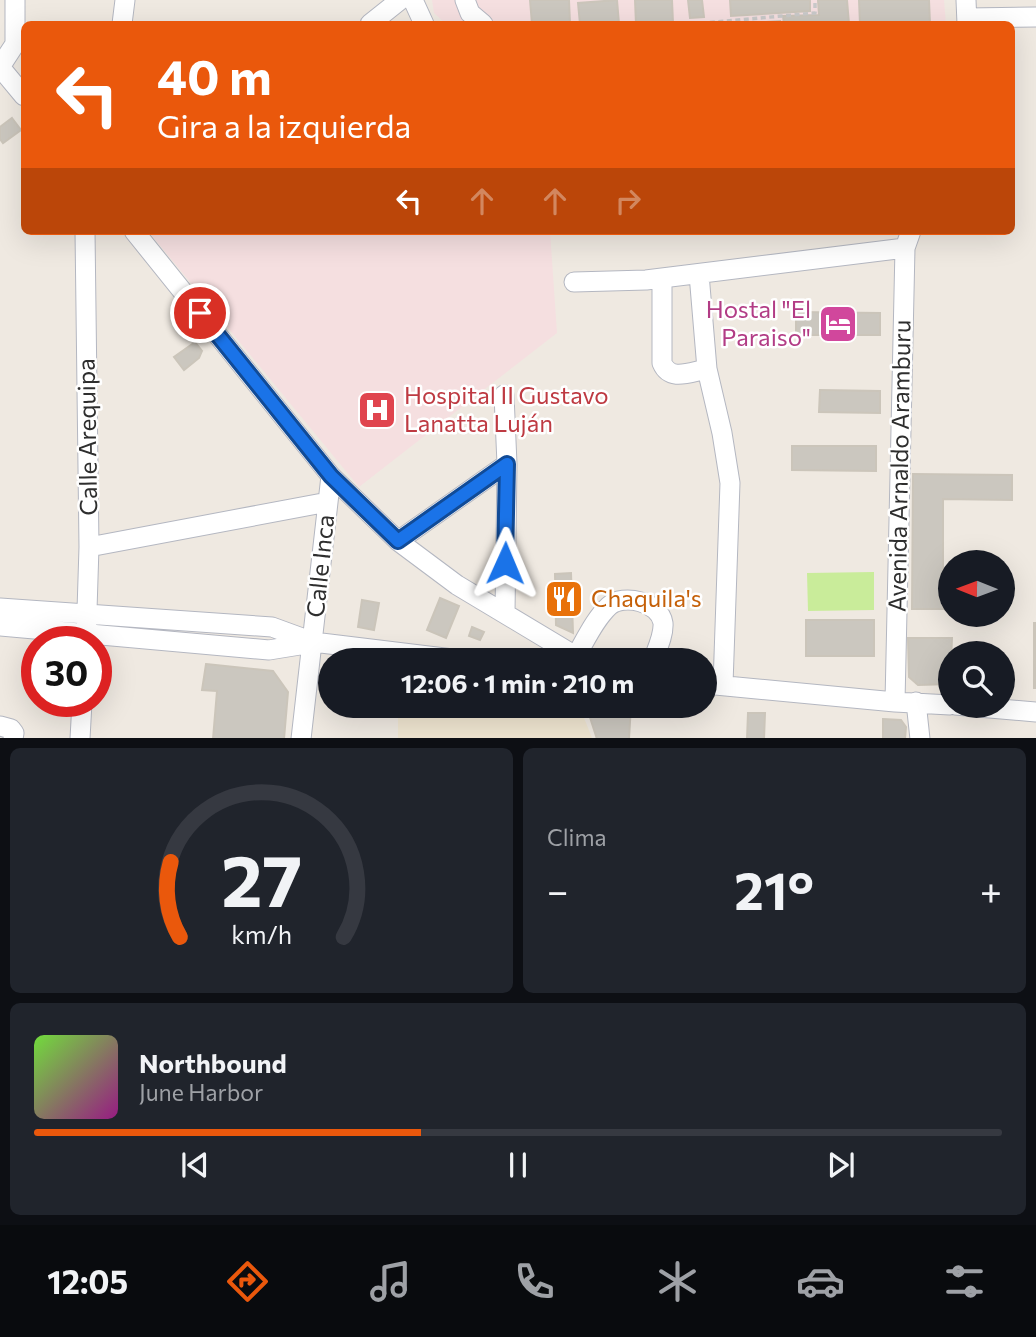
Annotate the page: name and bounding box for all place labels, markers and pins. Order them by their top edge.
pin [170,283,230,343]
place label: Hostal "El Paraiso" [706,294,811,351]
hotel icon: Hostal "El Paraiso" [817,303,859,345]
place label: Hospital II Gustavo Lanatta Luján [404,380,609,437]
hospital icon: Hospital II Gustavo Lanatta Luján [356,389,398,431]
restaurant icon: Chaquila's [543,578,585,620]
place label: Chaquila's [591,583,702,612]

